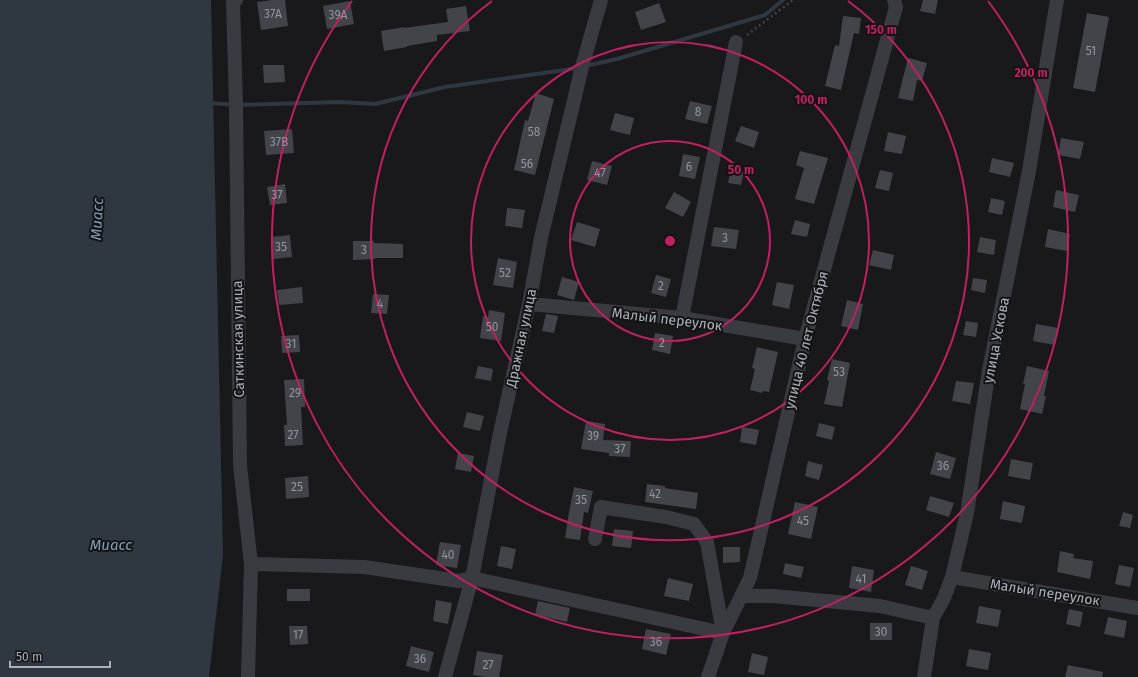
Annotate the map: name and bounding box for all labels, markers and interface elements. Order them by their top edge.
house number: 37А [264,7,282,21]
house number: 39А [329,8,348,22]
text: 150 m [865,23,897,37]
house number: 51 [1086,44,1096,58]
text: 200 m [1014,66,1048,80]
text: 100 m [795,93,827,107]
house number: 8 [695,105,702,119]
house number: 58 [528,125,541,139]
house number: 37В [270,135,288,149]
house number: 56 [521,157,533,171]
house number: 6 [686,160,692,174]
text: 50 m [728,163,754,177]
house number: 47 [594,166,606,180]
house number: 37 [271,188,283,202]
water label: Миасс [87,196,107,241]
house number: 3 [722,231,728,245]
centre of rings [663,234,677,248]
house number: 35 [275,240,287,254]
house number: 3 [361,243,367,257]
house number: 52 [499,266,511,280]
street label: улица 40 лет Октября [781,269,832,411]
house number: 2 [658,279,664,293]
street label: Саткинская улица [229,280,248,398]
street label: Дражная улица [502,287,540,390]
street label: улица Ускова [980,296,1013,384]
house number: 4 [377,297,384,311]
street label: Малый переулок [611,304,724,335]
house number: 50 [486,320,499,334]
house number: 2 [659,336,665,350]
house number: 31 [286,337,296,351]
house number: 53 [833,365,845,379]
house number: 29 [289,386,301,400]
house number: 27 [287,428,299,442]
house number: 39 [587,429,599,443]
house number: 37 [614,442,626,456]
house number: 36 [937,459,949,473]
house number: 25 [291,480,303,494]
house number: 42 [649,487,661,501]
house number: 35 [575,493,587,507]
house number: 45 [797,514,809,528]
water label: Миасс [90,536,133,554]
house number: 40 [441,548,455,562]
house number: 41 [856,572,866,586]
street label: Малый переулок [989,575,1102,610]
house number: 30 [875,625,888,639]
house number: 17 [293,628,303,642]
house number: 36 [650,635,662,649]
scale bar [10,643,110,669]
text: 50 m [16,650,42,664]
house number: 36 [414,652,426,666]
house number: 27 [482,658,494,672]

